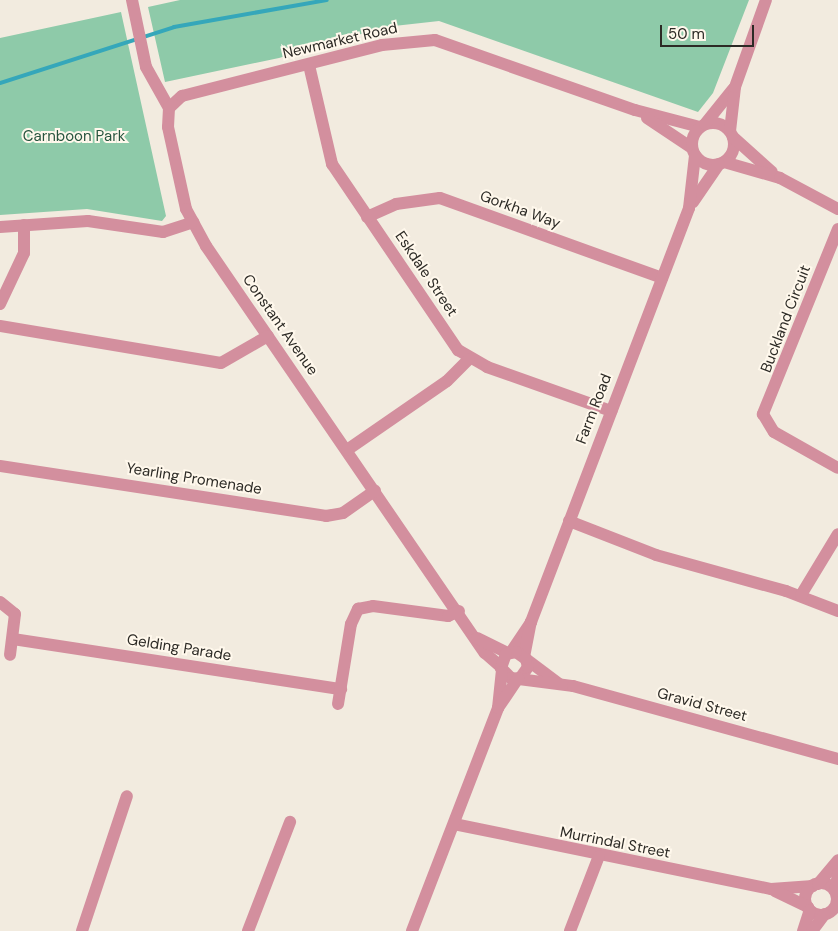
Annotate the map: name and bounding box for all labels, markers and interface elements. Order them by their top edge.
scale bar [663,15,757,47]
street label: Newmarket Road [281,19,399,63]
text: 50 m [668,24,705,44]
park label: Carnboon Park [23,128,125,146]
street label: Gorkha Way [477,187,563,233]
street label: Eskdale Street [391,228,461,320]
street label: Buckland Circuit [757,263,815,375]
street label: Constant Avenue [239,271,321,379]
street label: Farm Road [572,371,616,447]
street label: Yearling Promenade [125,459,263,499]
street label: Gelding Parade [126,631,232,665]
street label: Gravid Street [655,684,749,726]
street label: Murrindal Street [558,823,672,863]

